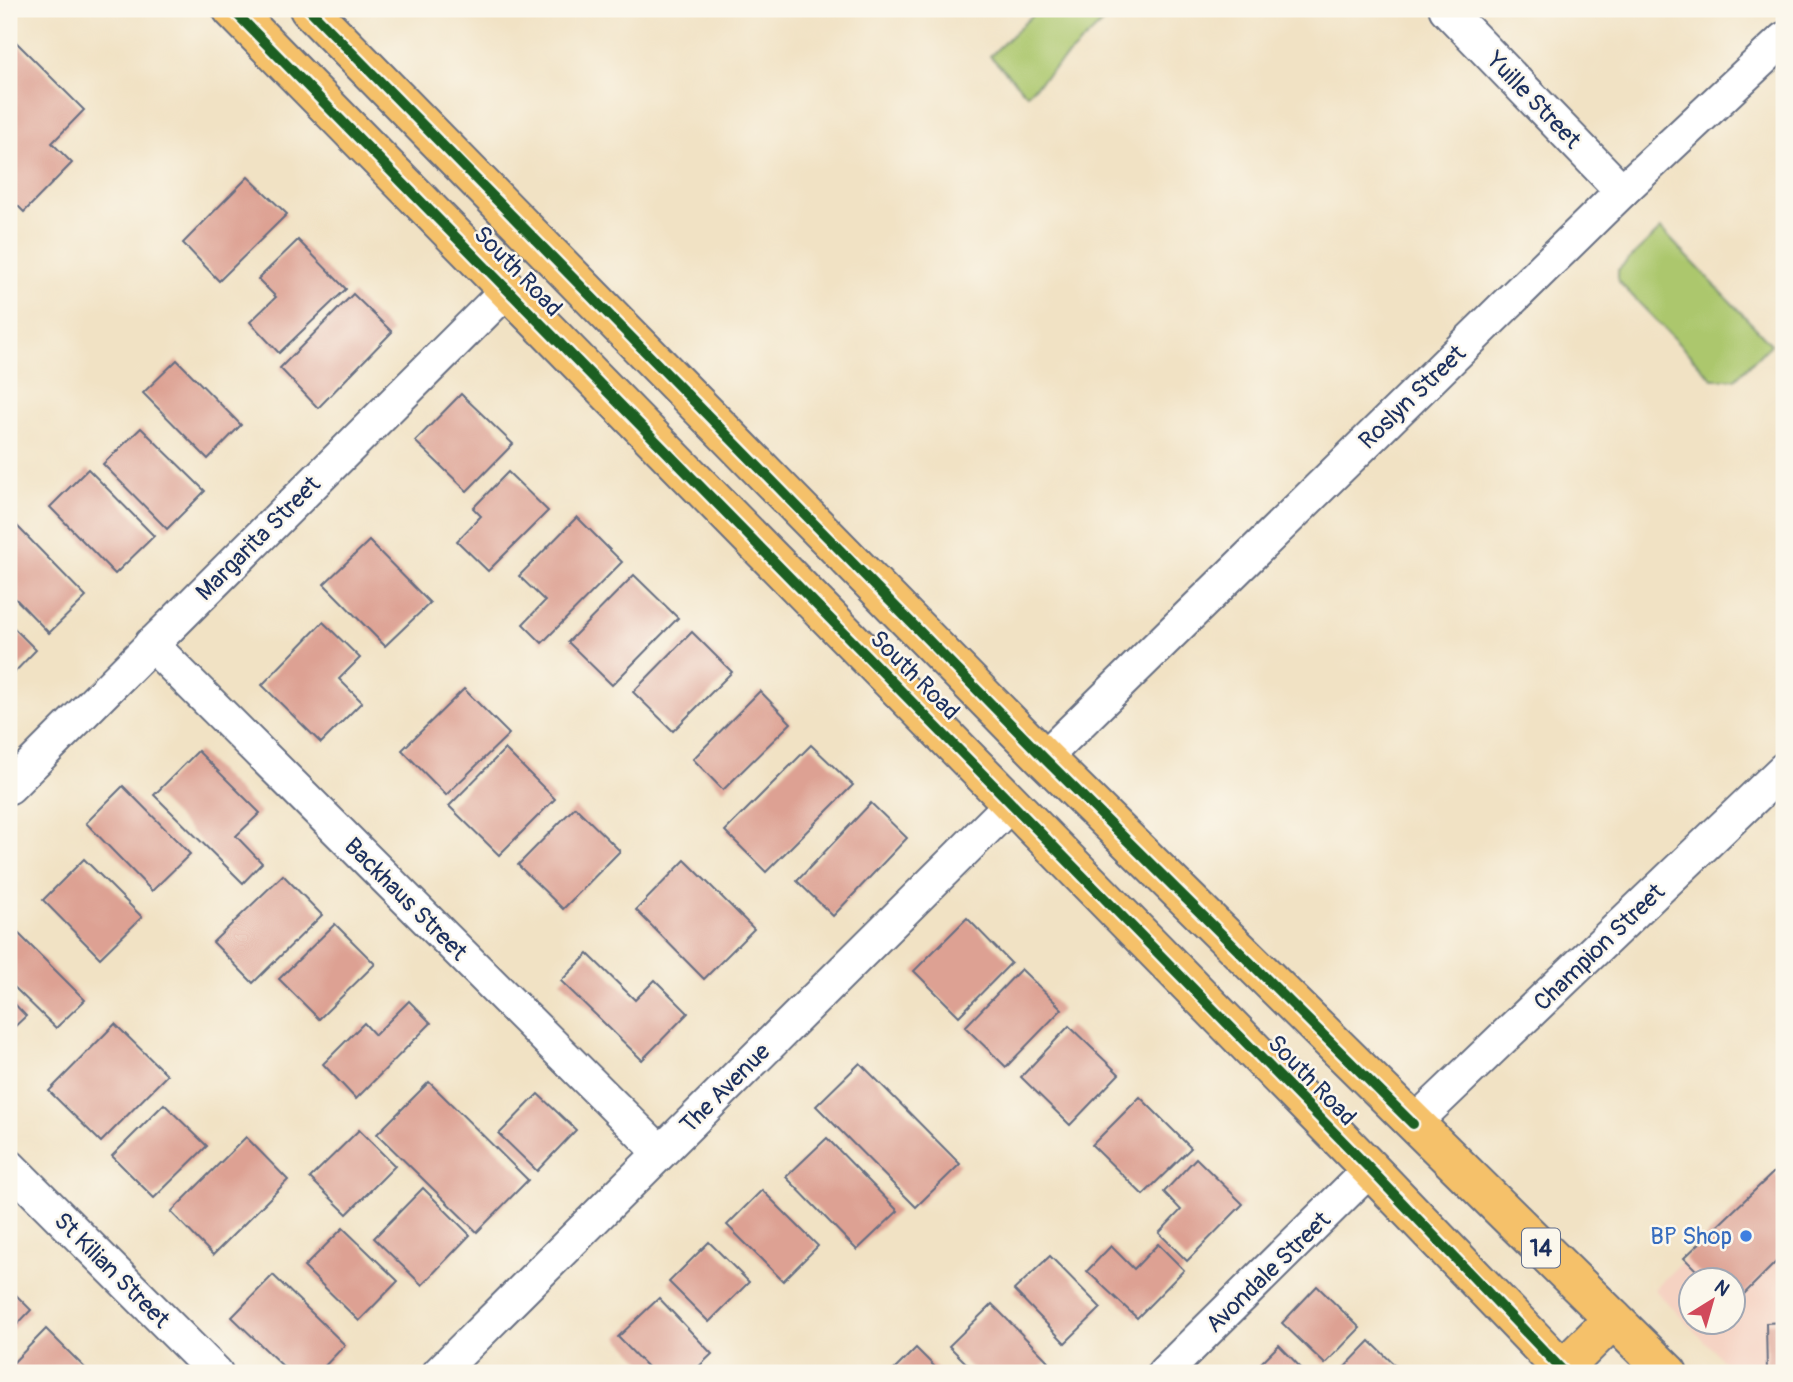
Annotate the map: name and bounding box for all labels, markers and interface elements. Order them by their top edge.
street label: Yuille Street [1480,45,1587,155]
street label: South Road [467,220,568,323]
street label: Roslyn Street [1353,339,1472,455]
street label: Margarita Street [190,470,327,607]
street label: South Road [864,625,965,726]
street label: Backhaus Street [338,832,473,967]
street label: Champion Street [1528,877,1671,1017]
street label: South Road [1261,1029,1362,1132]
street label: The Avenue [674,1037,777,1139]
street label: Avondale Street [1200,1205,1337,1339]
street label: St Kilian Street [48,1206,176,1335]
place label: BP Shop [1650,1222,1732,1251]
road number: 14 [1522,1228,1560,1268]
marker: BP Shop [1738,1228,1754,1244]
north arrow [1678,1266,1748,1336]
text: N [1709,1275,1734,1302]

